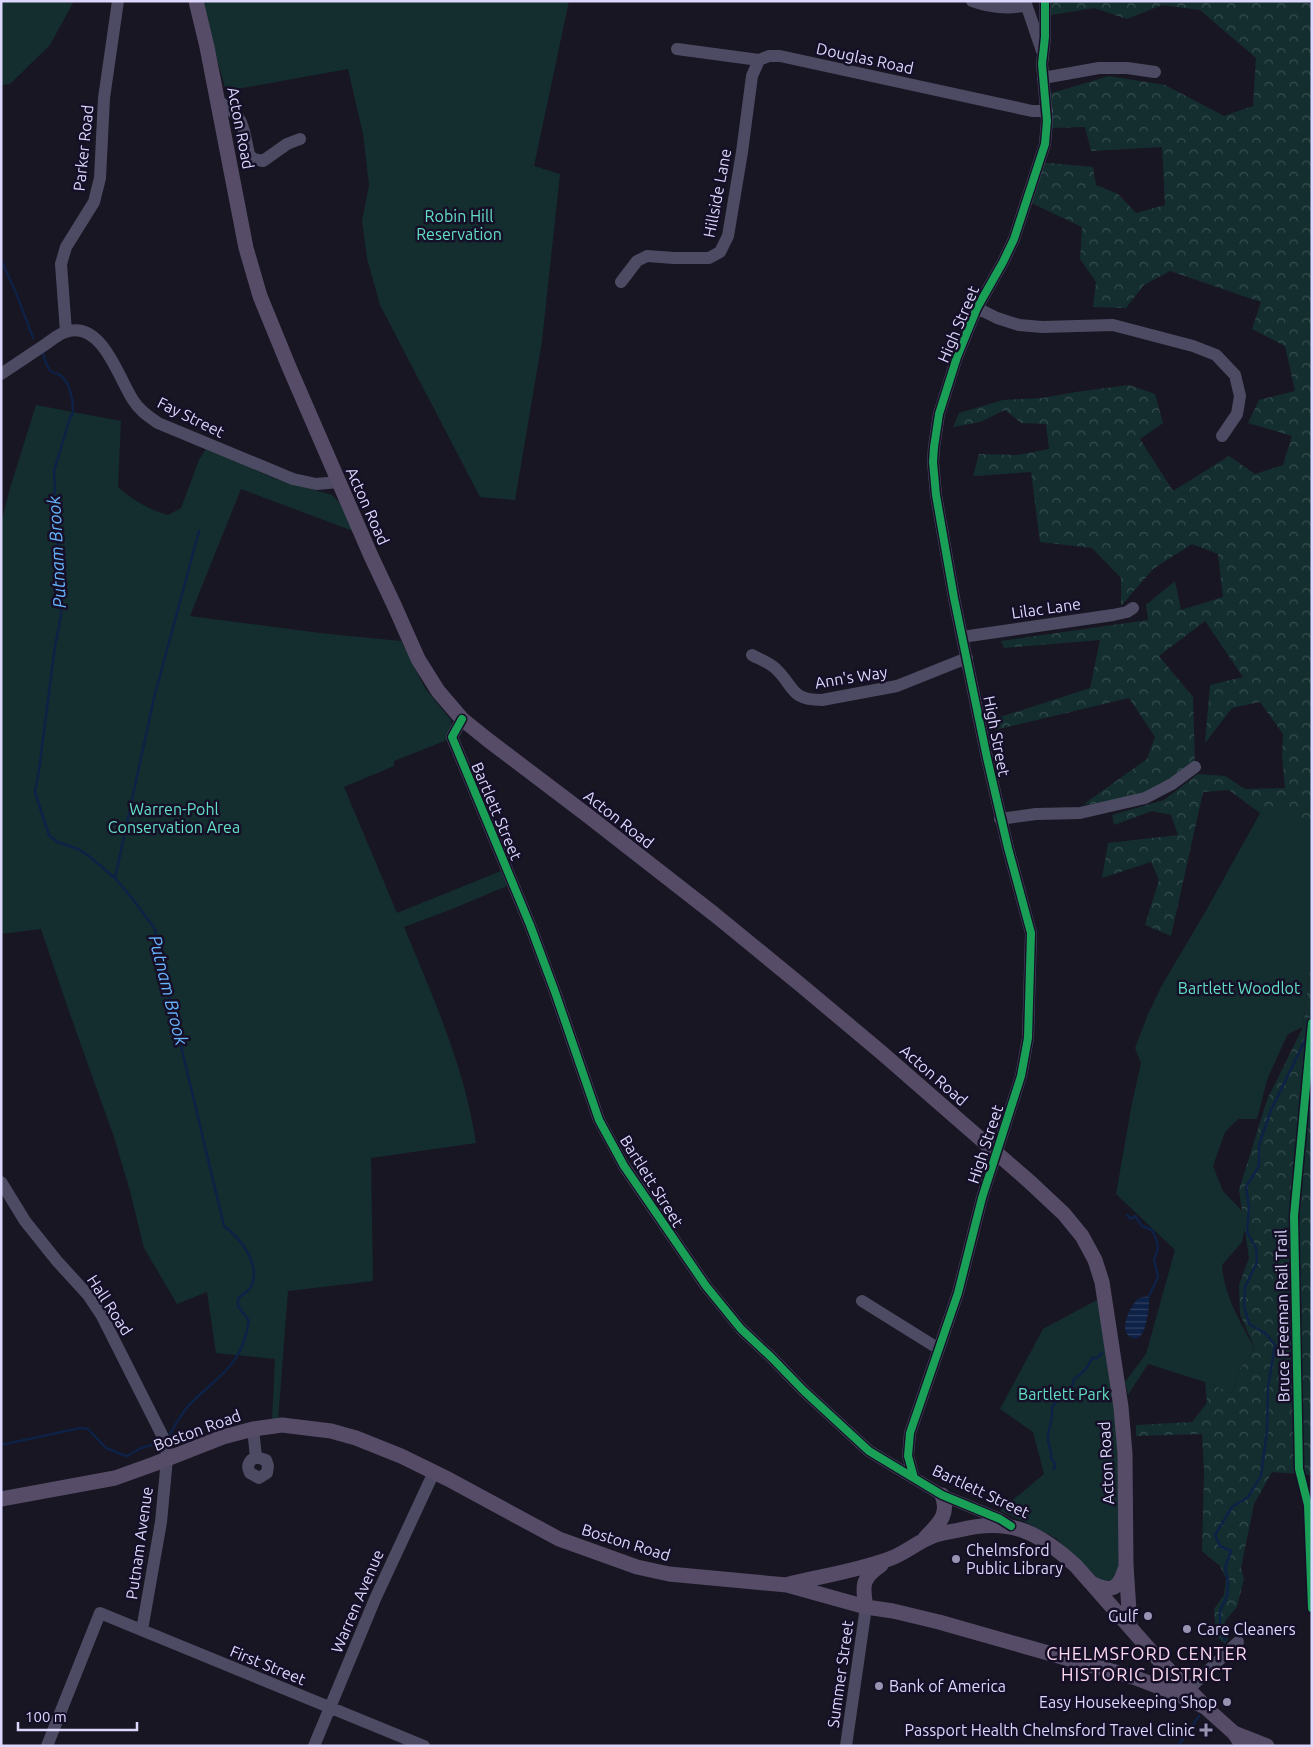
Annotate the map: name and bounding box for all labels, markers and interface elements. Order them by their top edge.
street label: Douglas Road [815,39,915,77]
street label: Acton Road [224,85,258,171]
street label: Parker Road [70,104,96,192]
street label: Hillside Lane [700,147,734,239]
park label: Robin Hill Reservation [416,207,502,243]
street label: High Street [934,282,983,365]
street label: Fay Street [155,393,228,441]
street label: Acton Road [343,464,393,548]
water label: Putnam Brook [43,494,69,609]
street label: Lilac Lane [1010,594,1082,622]
street label: Ann's Way [813,662,889,692]
street label: High Street [980,694,1014,779]
street label: Bartlett Street [468,759,526,863]
street label: Acton Road [581,786,657,852]
park label: Warren-Pohl Conservation Area [108,800,240,836]
water label: Putnam Brook [146,933,193,1048]
park label: Bartlett Woodlot [1178,979,1301,997]
street label: Acton Road [897,1041,971,1109]
street label: High Street [964,1102,1006,1186]
street label: Bartlett Street [617,1132,688,1231]
street label: Bruce Freeman Rail Trail [1271,1230,1293,1402]
street label: Hall Road [84,1271,136,1339]
park label: Bartlett Park [1018,1385,1110,1403]
street label: Boston Road [151,1406,243,1454]
street label: Acton Road [1095,1421,1117,1505]
street label: Bartlett Street [930,1461,1033,1522]
street label: Putnam Avenue [122,1485,156,1601]
street label: Boston Road [579,1520,673,1564]
place label: Chelmsford Public Library [966,1541,1063,1577]
street label: Warren Avenue [327,1547,387,1655]
marker: Chelmsford Public Library [950,1553,962,1565]
place label: Gulf [1108,1607,1139,1625]
marker: Gulf [1142,1610,1154,1622]
street label: Summer Street [824,1618,857,1729]
place label: Care Cleaners [1197,1620,1296,1638]
marker: Care Cleaners [1181,1623,1193,1635]
street label: First Street [228,1642,309,1689]
district label: CHELMSFORD CENTER HISTORIC DISTRICT [1046,1643,1248,1684]
place label: Bank of America [889,1677,1006,1695]
marker: Bank of America [873,1680,885,1692]
place label: Easy Housekeeping Shop [1039,1693,1217,1711]
marker: Easy Housekeeping Shop [1221,1696,1233,1708]
scale bar [18,1700,136,1732]
text: 100 m [25,1708,67,1725]
place label: Passport Health Chelmsford Travel Clinic [905,1721,1196,1739]
marker: Passport Health Chelmsford Travel Clinic [1199,1723,1213,1737]

